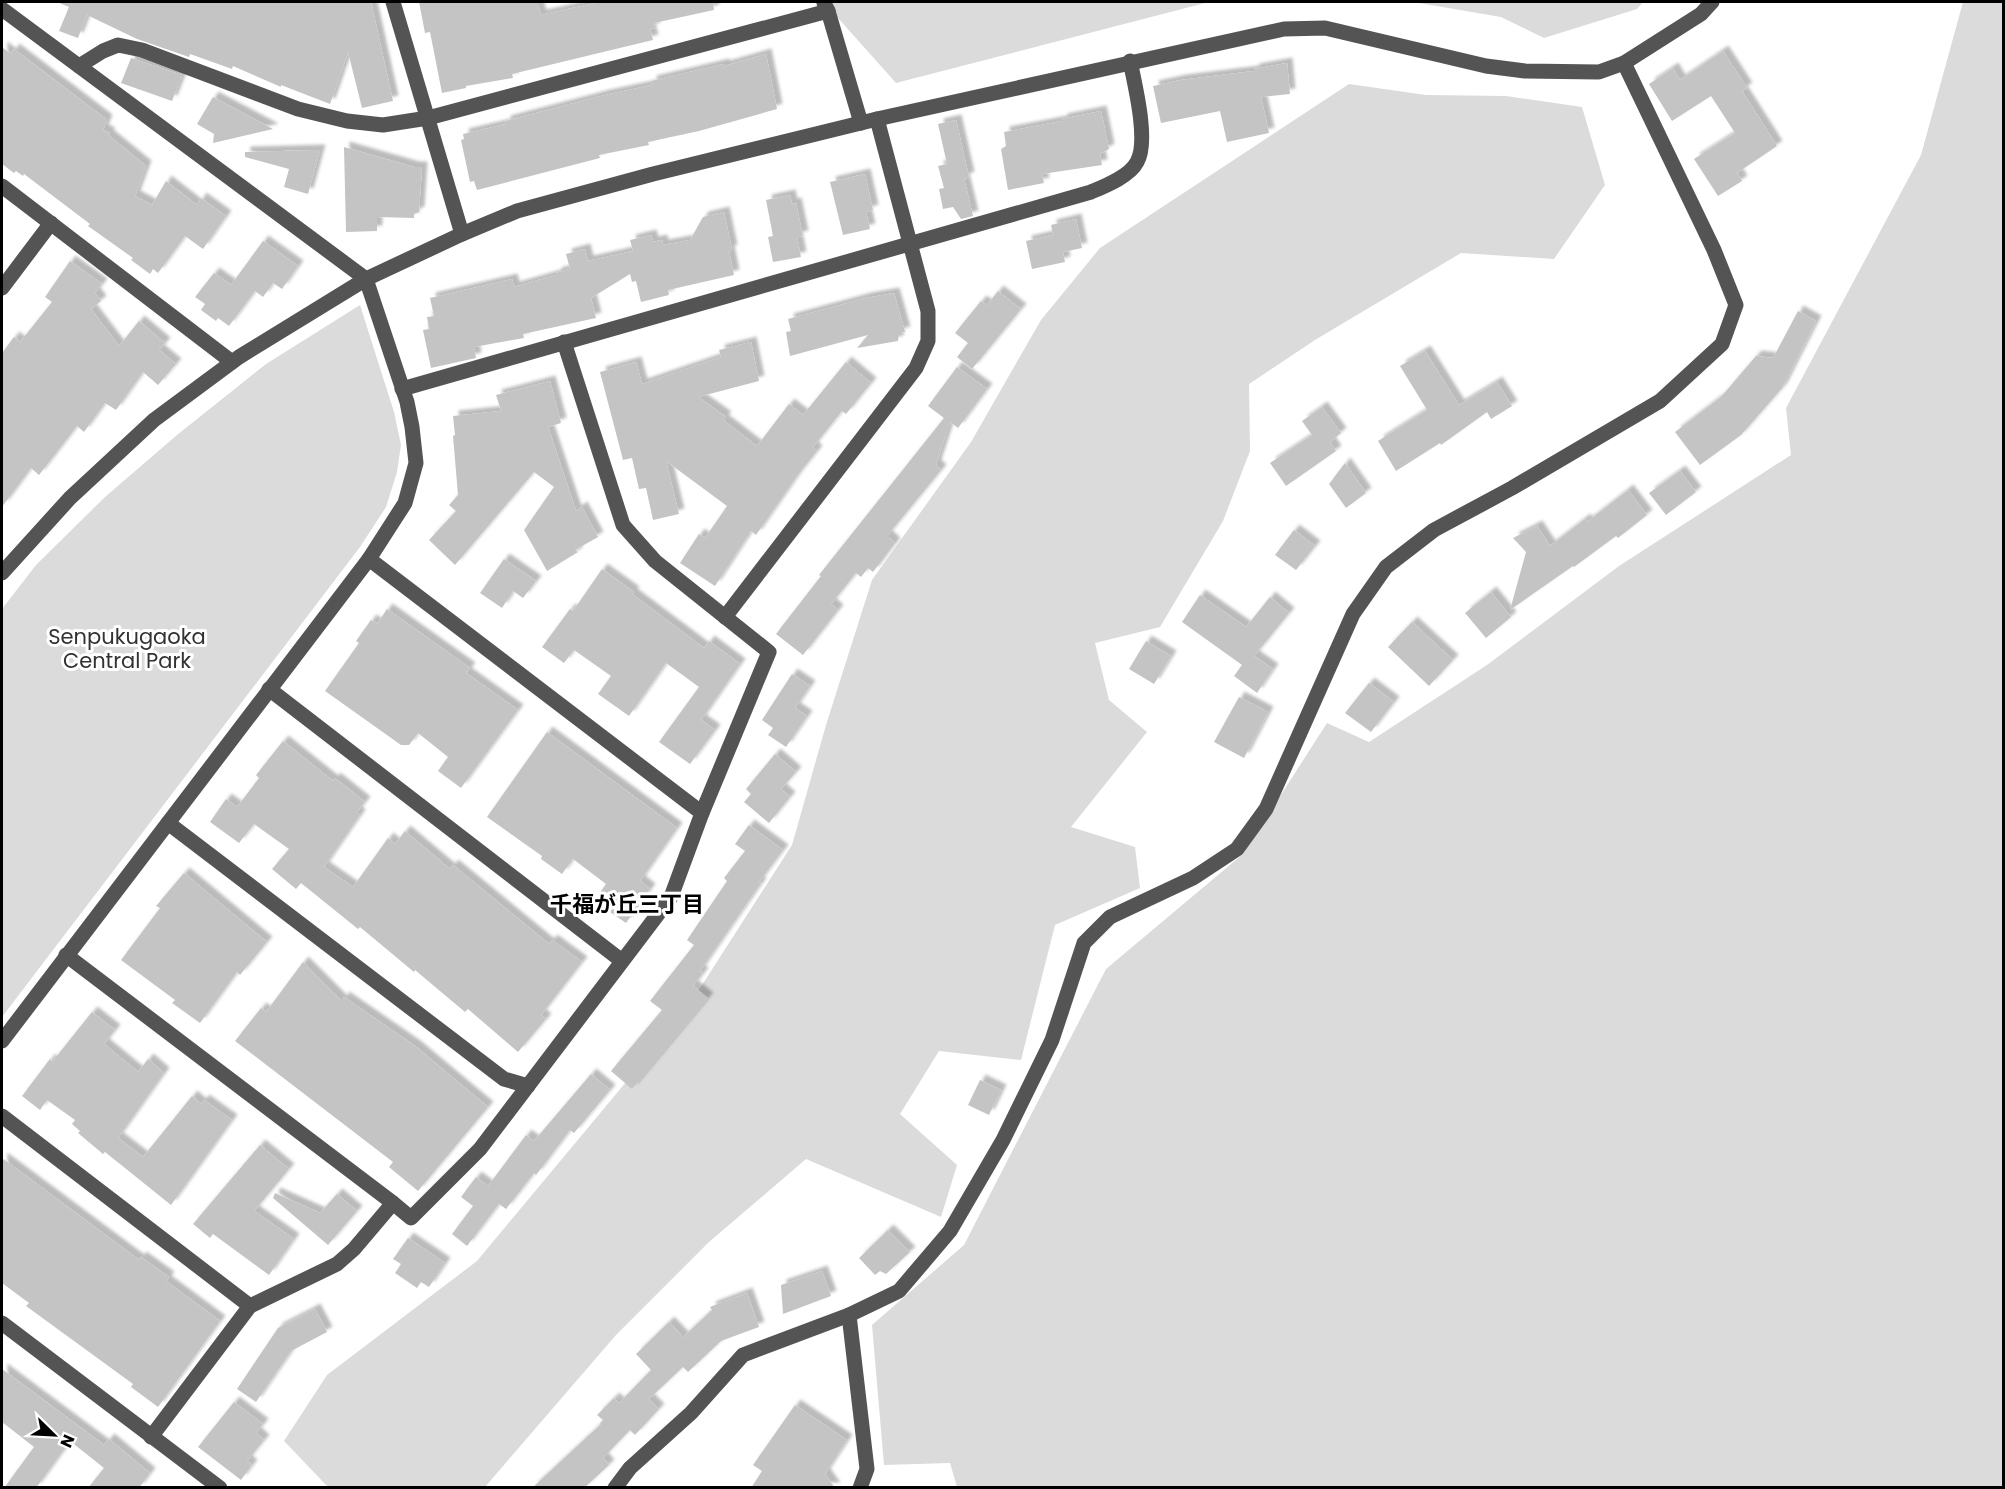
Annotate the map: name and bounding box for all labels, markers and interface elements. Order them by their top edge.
park label: Senpukugaoka Central Park [48,622,206,675]
district label: 千福が丘三丁目 [550,889,704,920]
north arrow [24,1405,84,1465]
text: N [54,1431,80,1451]

